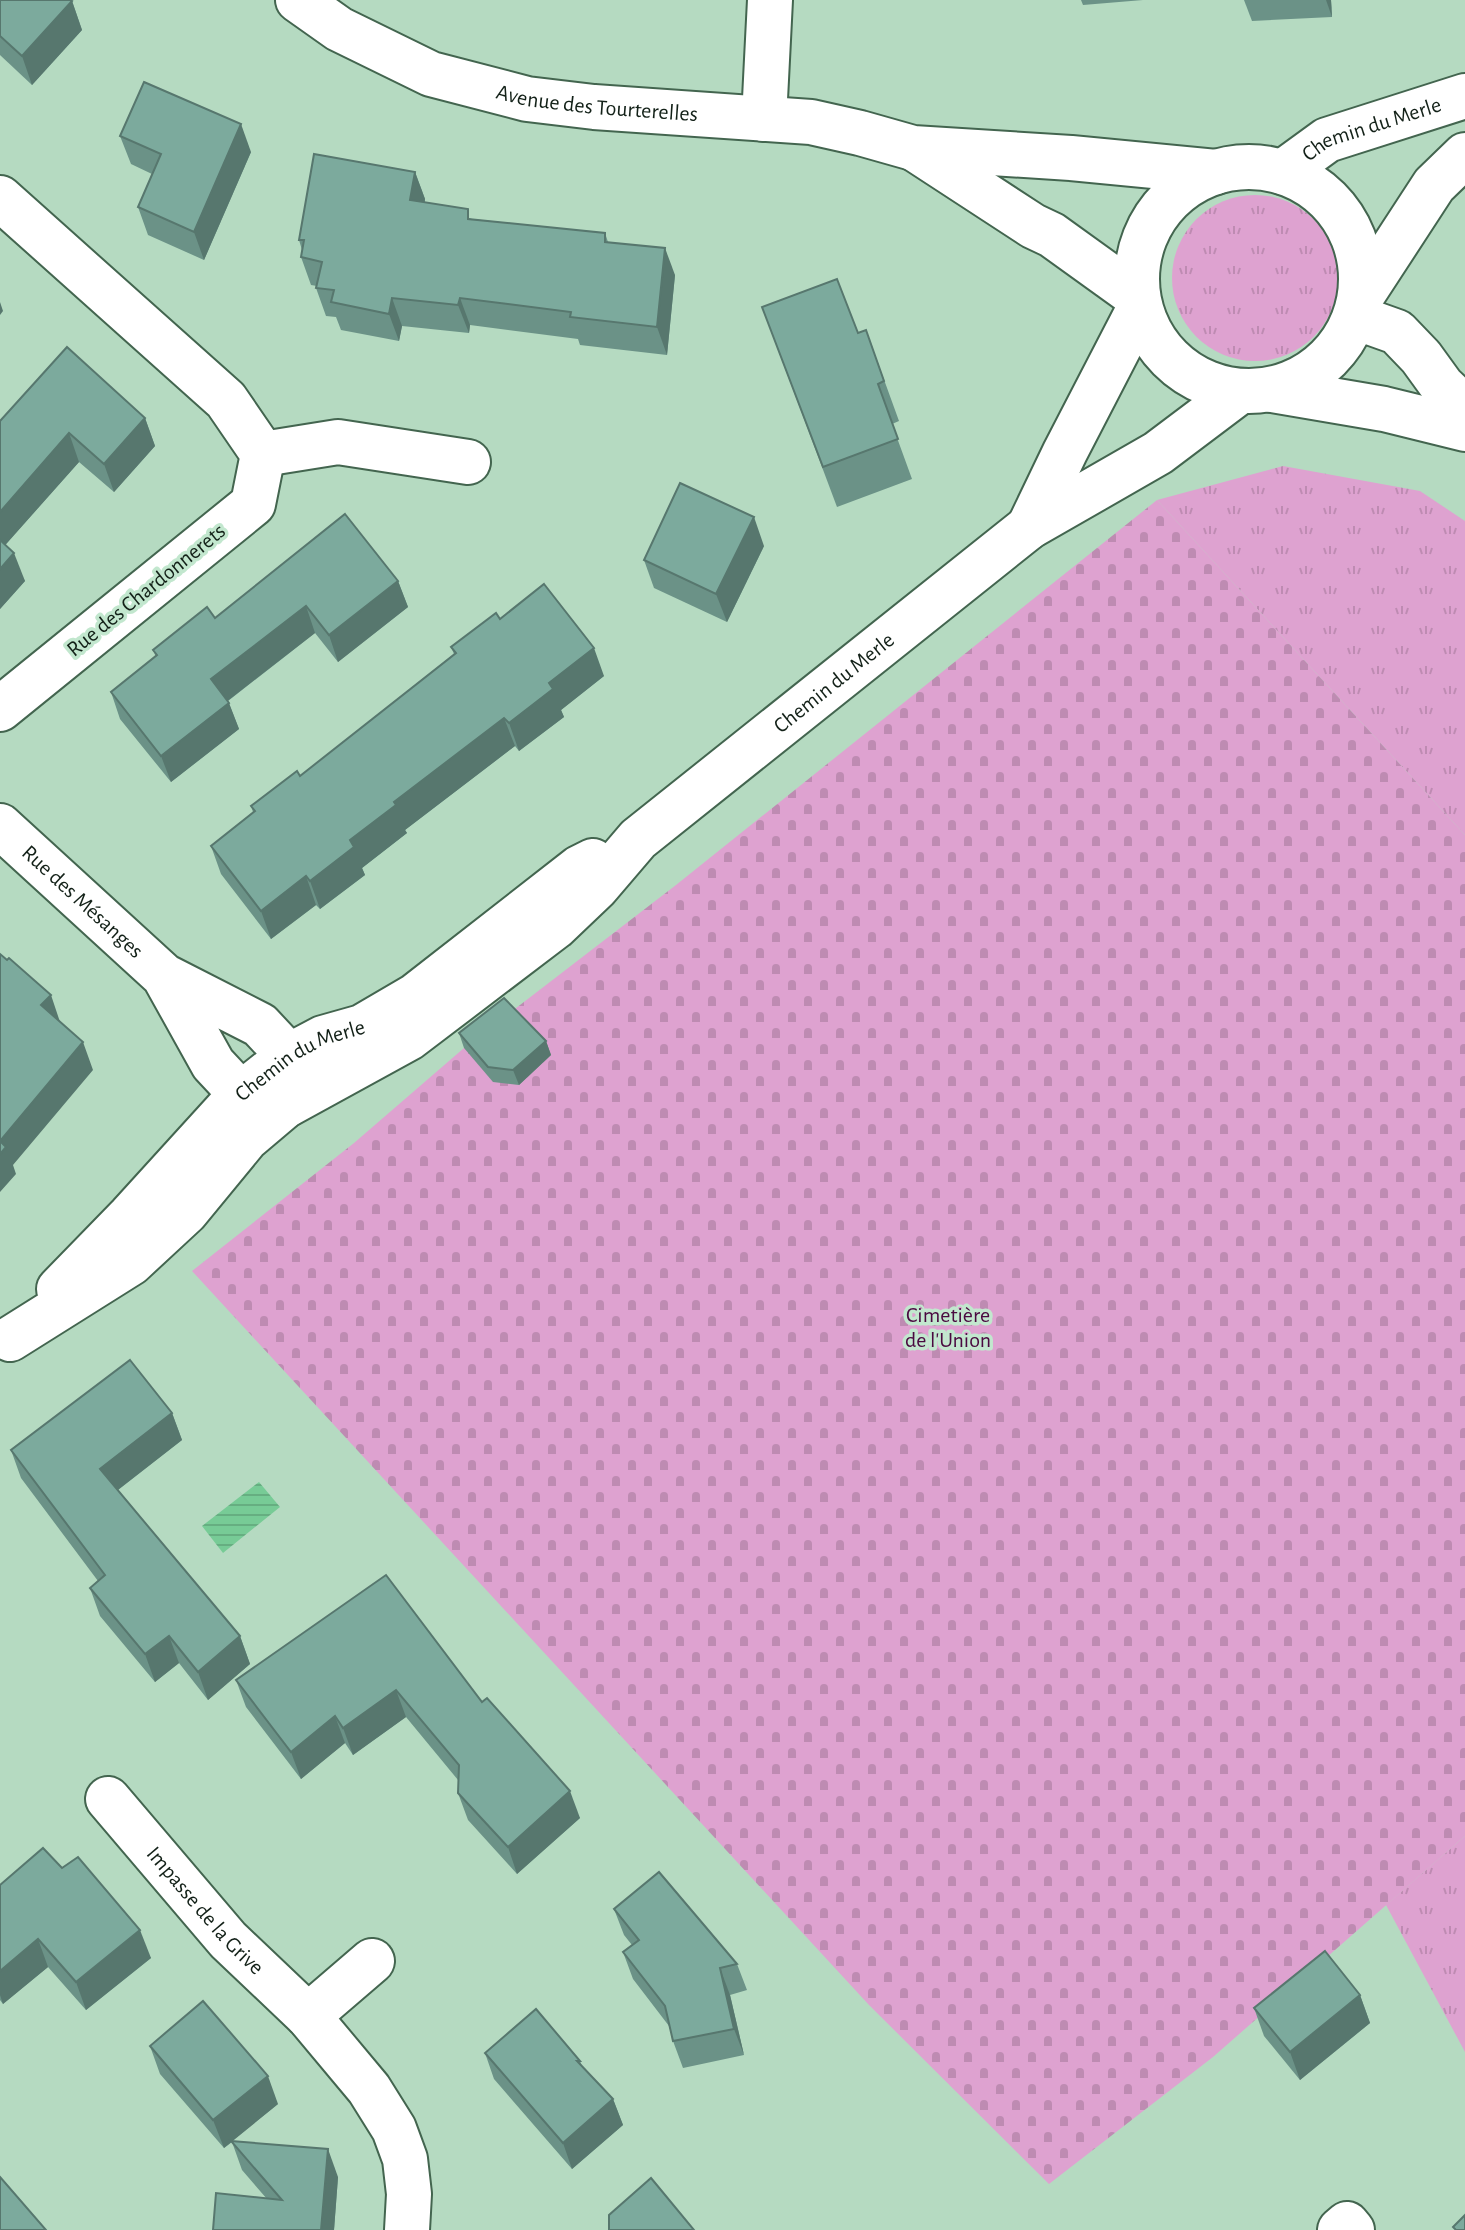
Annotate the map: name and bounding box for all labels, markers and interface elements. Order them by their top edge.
street label: Avenue des Tourterelles [494,80,699,125]
street label: Chemin du Merle [1298,93,1444,165]
street label: Rue des Chardonnerets [63,519,229,661]
street label: Chemin du Merle [770,628,898,737]
street label: Rue des Mésanges [18,841,148,962]
street label: Chemin du Merle [231,1016,367,1105]
park label: Cimetière de l'Union [905,1304,991,1351]
street label: Impasse de la Grive [143,1842,268,1979]

